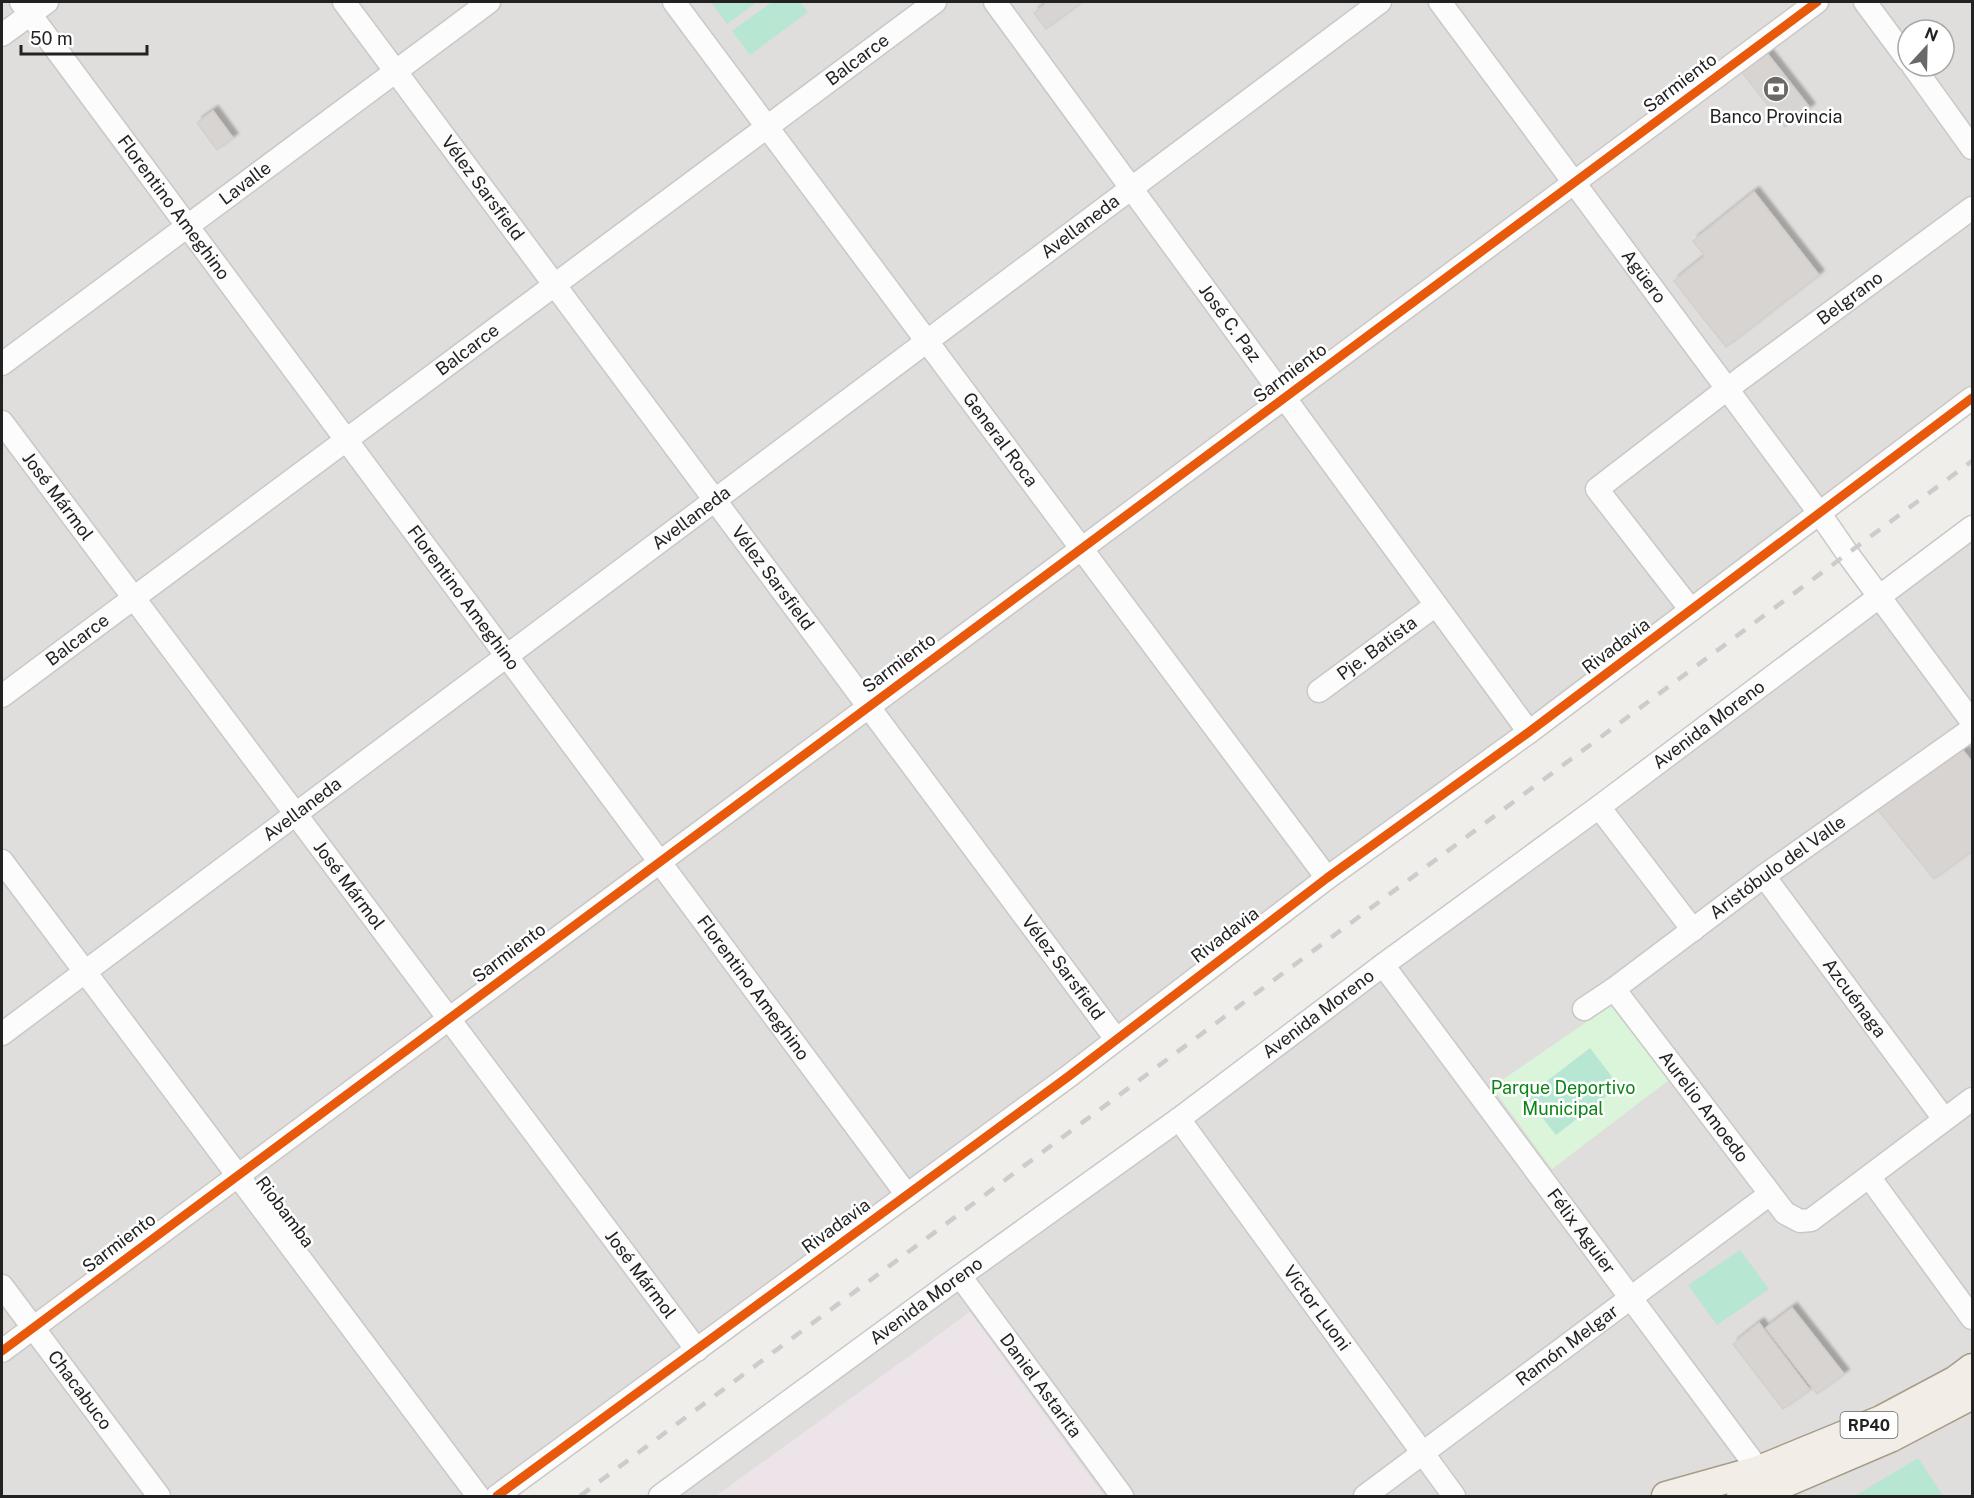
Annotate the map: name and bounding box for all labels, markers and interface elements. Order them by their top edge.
scale bar [21,18,147,56]
north arrow [1896,18,1956,78]
text: N [1922,23,1941,46]
text: 50 m [30,28,73,49]
street label: Balcarce [821,29,893,90]
street label: Sarmiento [1639,48,1720,117]
bank icon: Banco Provincia [1761,74,1791,104]
place label: Banco Provincia [1709,106,1843,127]
street label: Florentino Ameghino [114,131,235,284]
street label: Vélez Sarsfield [437,131,529,244]
street label: Lavalle [215,157,275,209]
street label: Avellaneda [1036,190,1123,262]
street label: Agüero [1618,246,1671,307]
street label: Belgrano [1813,267,1887,329]
street label: José C. Paz [1195,280,1266,366]
street label: Balcarce [431,319,503,380]
street label: Sarmiento [1249,338,1330,407]
street label: General Roca [959,388,1043,491]
street label: José Mármol [18,448,98,544]
street label: Avellaneda [647,481,734,554]
street label: Florentino Ameghino [403,521,524,674]
street label: Vélez Sarsfield [727,521,819,634]
street label: Balcarce [41,609,113,670]
street label: Pje. Batista [1333,612,1421,684]
street label: Rivadavia [1578,613,1654,678]
street label: Sarmiento [858,628,939,697]
street label: Avenida Moreno [1648,675,1769,773]
street label: Avellaneda [258,773,345,845]
street label: Aristóbulo del Valle [1705,811,1849,923]
street label: José Mármol [310,837,389,933]
street label: Rivadavia [1187,902,1263,967]
street label: Florentino Ameghino [693,911,814,1064]
street label: Vélez Sarsfield [1018,911,1109,1024]
street label: Sarmiento [468,918,549,987]
street label: Azcuénaga [1819,954,1891,1041]
street label: Avenida Moreno [1258,965,1378,1062]
street label: Aurelio Amoedo [1655,1047,1753,1166]
park label: Parque Deportivo Municipal [1491,1077,1635,1119]
street label: Riobamba [252,1172,319,1251]
street label: Félix Aguier [1543,1184,1620,1278]
street label: Rivadavia [797,1194,874,1257]
street label: Sarmiento [78,1208,159,1277]
street label: José Mármol [601,1226,681,1322]
street label: Avenida Moreno [865,1252,986,1349]
street label: Victor Luoni [1279,1261,1355,1354]
street label: Ramón Melgar [1511,1300,1622,1390]
street label: Daniel Astarita [996,1329,1086,1441]
street label: Chacabuco [44,1346,117,1434]
road number: RP40 [1840,1412,1898,1438]

